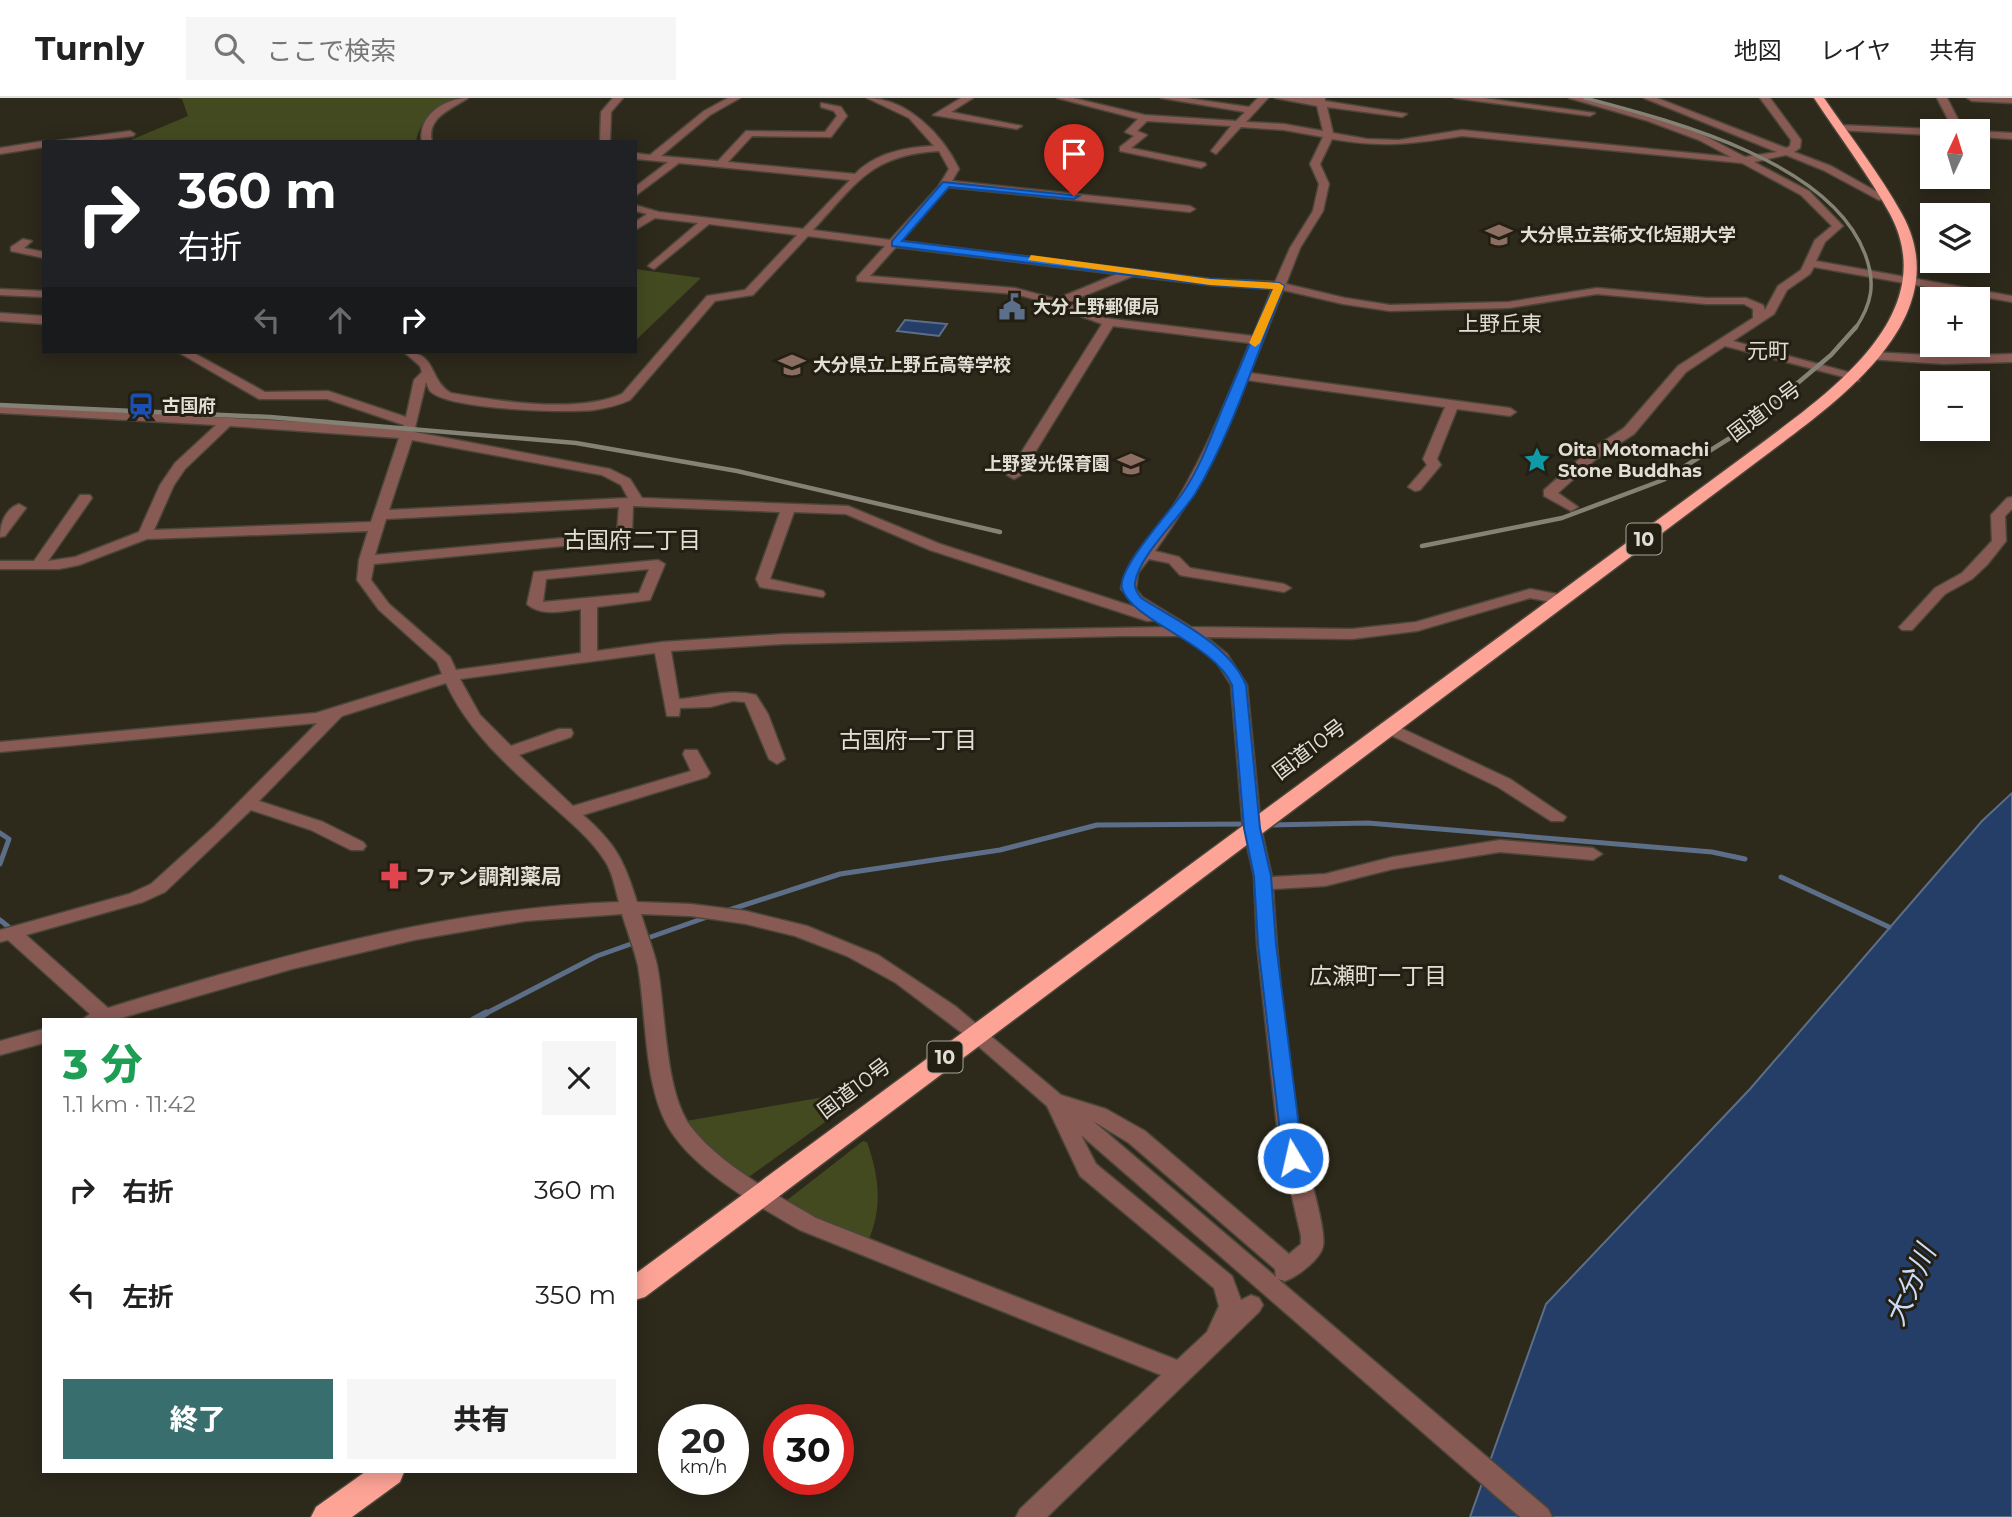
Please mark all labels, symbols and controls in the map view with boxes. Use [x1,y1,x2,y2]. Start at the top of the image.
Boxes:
search box [186,17,676,80]
text: Turnly [35,28,144,68]
icon: search [210,29,248,67]
text: ここで検索 [266,35,396,67]
text: 地図 [1734,36,1782,65]
text: レイヤ [1820,36,1891,65]
text: 共有 [1929,36,1977,65]
north arrow [1920,119,1990,189]
map controls [1920,119,1990,441]
pin [1044,124,1104,196]
icon: arrive [1055,135,1093,173]
text: 360 m [178,161,337,220]
icon: right [63,168,154,259]
button: layers [1920,203,1990,273]
school or university icon: 大分県立芸術文化短期大学 [1484,220,1514,250]
place label: 大分県立芸術文化短期大学 [1520,224,1736,246]
text: 右折 [178,227,242,266]
button: + [1920,287,1990,357]
public building icon: 大分上野郵便局 [997,292,1027,322]
place label: 大分上野郵便局 [1033,296,1159,318]
icon: left [248,301,286,339]
icon: ahead [321,301,359,339]
icon: right [394,301,432,339]
district label: 上野丘東 [1458,311,1542,336]
district label: 元町 [1747,338,1789,363]
school or university icon: 大分県立上野丘高等学校 [777,350,807,380]
place label: 大分県立上野丘高等学校 [813,354,1011,376]
button: − [1920,371,1990,441]
street label: 国道10号 [1723,376,1805,446]
station icon: 古国府 [126,391,156,421]
place label: 古国府 [162,395,216,417]
place label: Oita Motomachi Stone Buddhas [1558,439,1709,482]
place icon: Oita Motomachi Stone Buddhas [1522,445,1552,475]
school or university icon: 上野愛光保育園 [1116,449,1146,479]
place label: 上野愛光保育園 [984,453,1110,475]
road number: 10 [1626,524,1662,554]
district label: 古国府二丁目 [563,526,701,554]
street label: 国道10号 [1268,714,1350,784]
district label: 古国府一丁目 [839,726,977,754]
pharmacy icon: ファン調剤薬局 [379,861,409,891]
place label: ファン調剤薬局 [415,864,562,889]
district label: 広瀬町一丁目 [1309,962,1447,990]
text: 3 分 [63,1038,143,1090]
button: close [542,1041,616,1115]
road number: 10 [928,1042,962,1072]
street label: 国道10号 [813,1053,895,1123]
text: 1.1 km · 11:42 [63,1090,196,1118]
position arrow [1256,1121,1330,1195]
icon: right [63,1171,101,1209]
text: 360 m [534,1174,616,1206]
text: 右折 [122,1176,174,1208]
water label: 大分川 [1877,1237,1944,1330]
icon: left [63,1276,101,1314]
text: 350 m [535,1279,616,1311]
text: 左折 [122,1281,174,1313]
button: 終了 [63,1379,333,1459]
button: 共有 [347,1379,616,1459]
speed limit sign: 30 [763,1404,854,1495]
text: 20 [681,1419,726,1462]
text: km/h [679,1456,728,1478]

